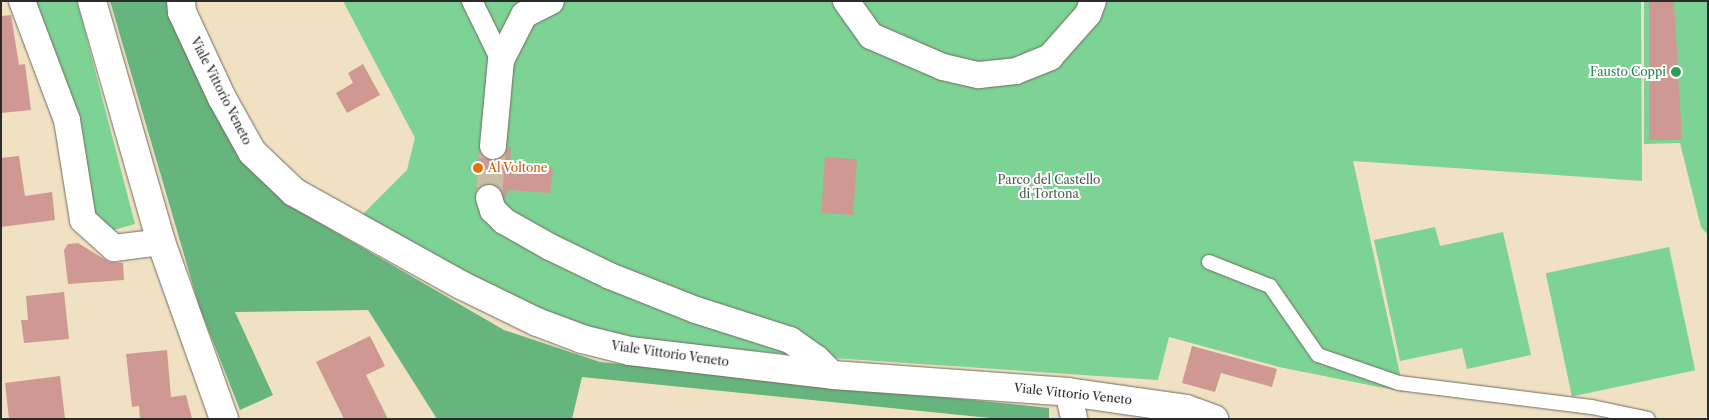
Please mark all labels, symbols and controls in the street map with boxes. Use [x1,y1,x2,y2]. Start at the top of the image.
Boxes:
street label: Viale Vittorio Veneto [187,34,255,148]
place label: Fausto Coppi [1590,65,1666,79]
marker: Fausto Coppi [1670,66,1682,78]
place label: Al Voltone [488,161,548,175]
marker: Al Voltone [472,162,484,174]
park label: Parco del Castello di Tortona [998,173,1100,201]
street label: Viale Vittorio Veneto [610,339,730,369]
street label: Viale Vittorio Veneto [1013,381,1133,407]

